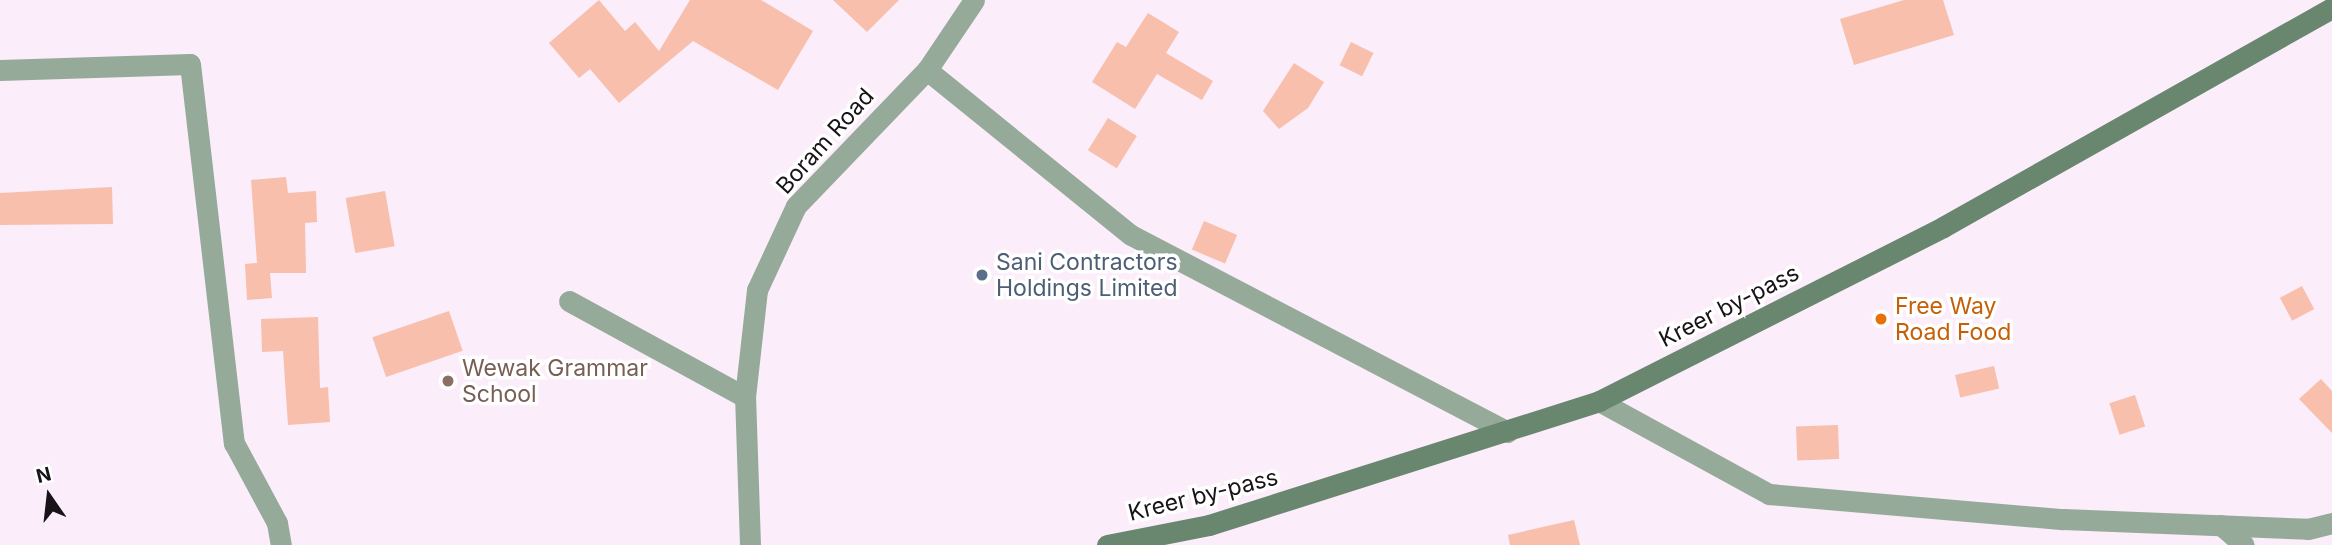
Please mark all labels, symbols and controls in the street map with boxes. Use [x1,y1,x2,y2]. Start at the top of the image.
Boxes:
street label: Boram Road [770,83,880,199]
place label: Sani Contractors Holdings Limited [996,248,1178,302]
street label: Kreer by-pass [1654,259,1804,353]
marker: Sani Contractors Holdings Limited [974,267,990,283]
place label: Free Way Road Food [1895,292,2011,346]
marker: Free Way Road Food [1873,311,1889,327]
place label: Wewak Grammar School [462,354,648,408]
marker: Wewak Grammar School [440,373,456,389]
north arrow [14,461,84,531]
text: N [34,462,54,488]
street label: Kreer by-pass [1125,463,1281,527]

